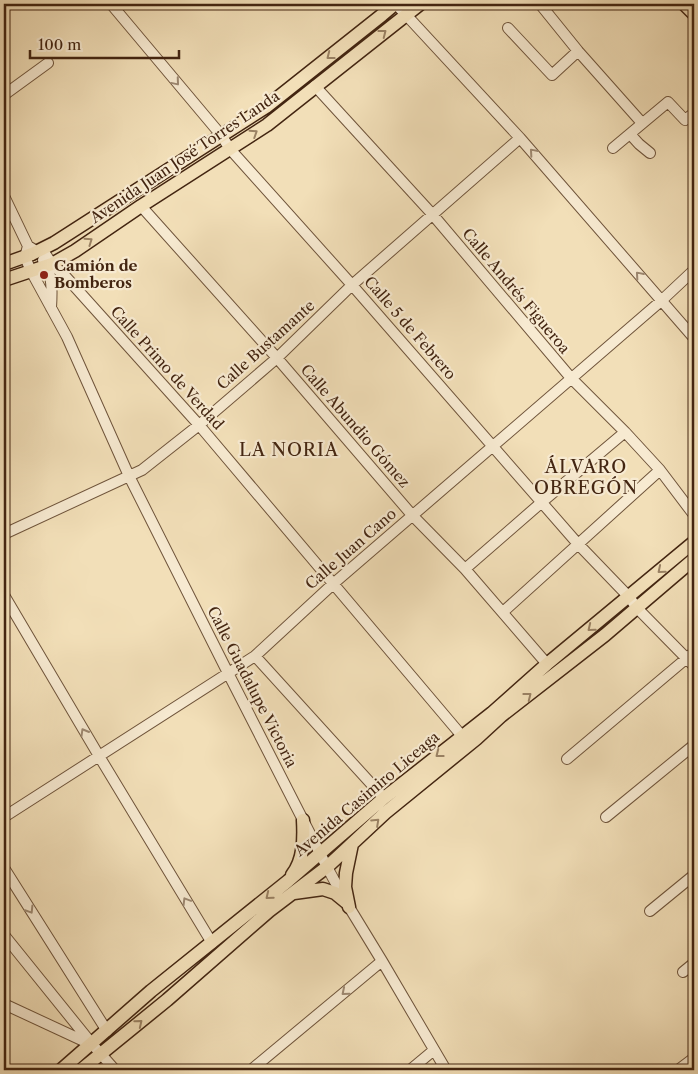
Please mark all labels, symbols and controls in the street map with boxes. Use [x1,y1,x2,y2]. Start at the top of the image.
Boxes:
scale bar [30,28,179,60]
one-way arrow [377,30,387,39]
text: 100 m [38,35,81,54]
one-way arrow [326,51,335,60]
one-way arrow [170,76,179,85]
street label: Avenida Juan José Torres Landa [86,86,283,228]
one-way arrow [249,129,258,139]
one-way arrow [530,149,539,158]
street label: Calle Andrés Figueroa [458,224,574,357]
one-way arrow [84,238,93,247]
place label: Camión de Bomberos [54,256,138,292]
marker: Camión de Bomberos [38,269,50,281]
street label: Calle 5 de Febrero [360,272,460,383]
one-way arrow [636,272,645,281]
street label: Calle Bustamante [213,296,319,394]
street label: Calle Primo de Verdad [107,302,228,433]
street label: Calle Abundio Gómez [297,360,414,491]
district label: LA NORIA [239,439,339,461]
district label: ÁLVARO OBREGÓN [534,455,638,499]
street label: Calle Juan Cano [301,504,400,593]
one-way arrow [658,564,667,573]
street label: Calle Guadalupe Victoria [203,603,301,771]
one-way arrow [588,623,597,631]
one-way arrow [522,692,531,701]
street label: Avenida Casimiro Liceaga [289,727,443,861]
one-way arrow [81,728,91,737]
one-way arrow [436,749,445,757]
one-way arrow [370,819,379,828]
one-way arrow [266,890,275,899]
one-way arrow [183,898,193,907]
one-way arrow [23,904,33,913]
one-way arrow [342,986,351,995]
one-way arrow [133,1021,142,1029]

